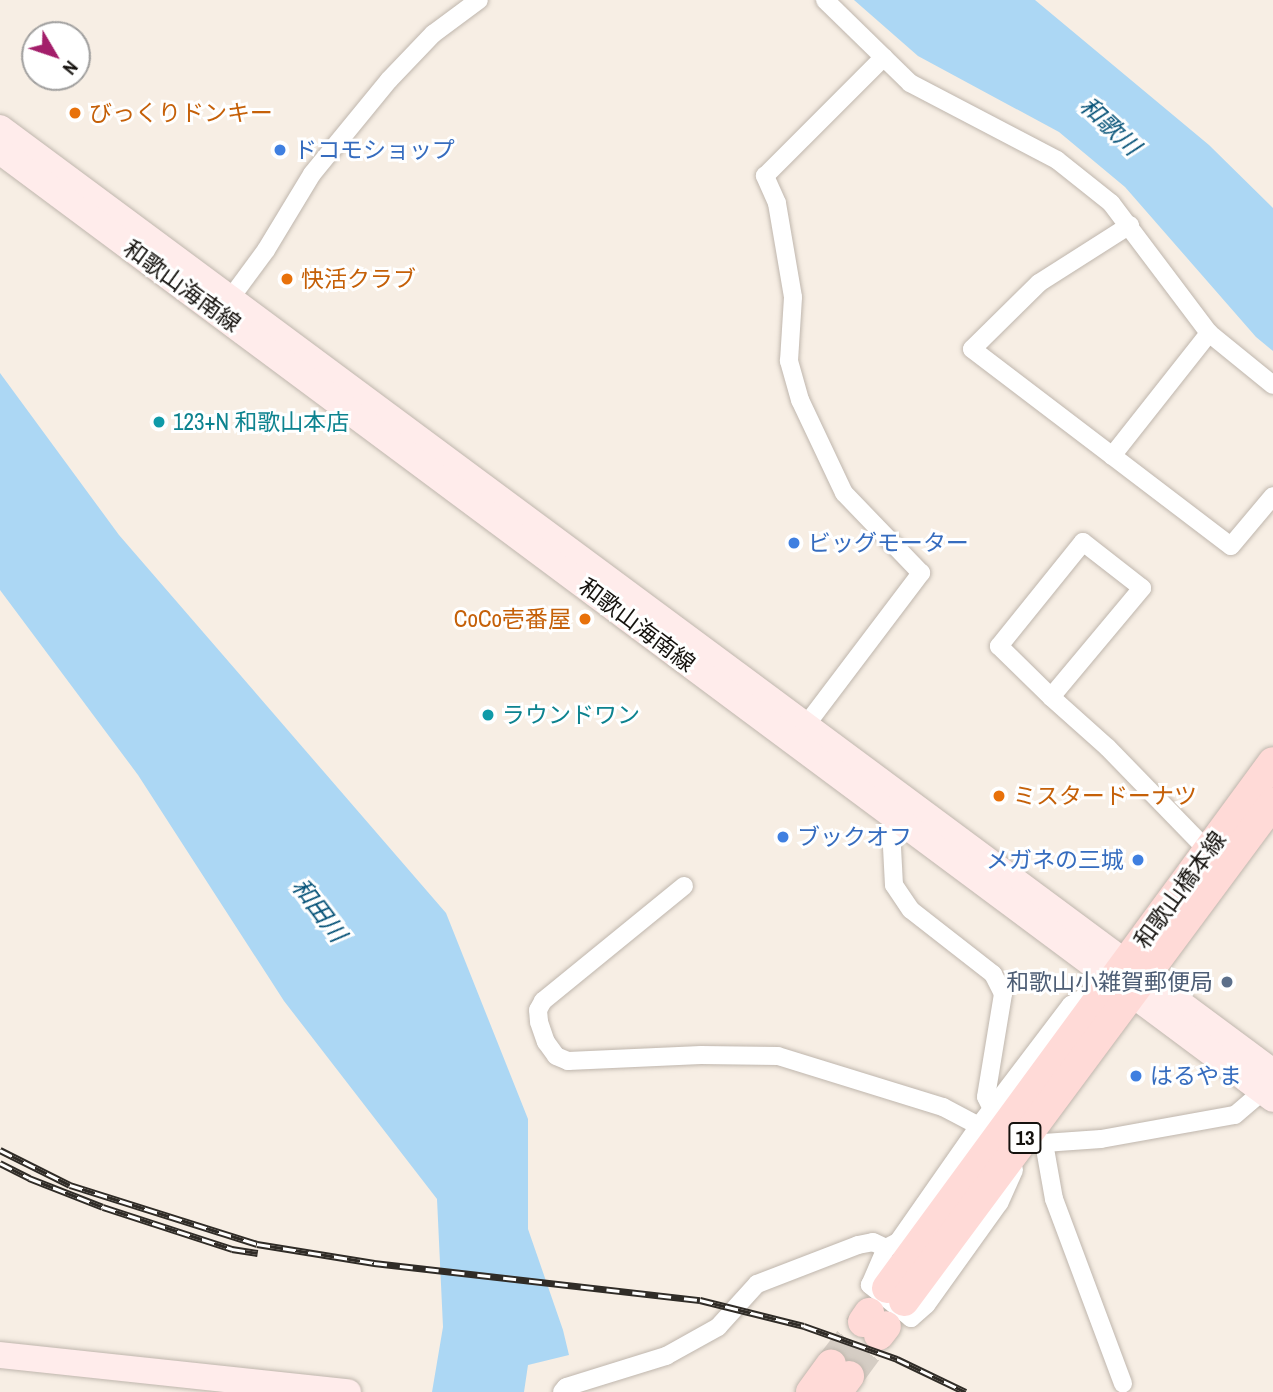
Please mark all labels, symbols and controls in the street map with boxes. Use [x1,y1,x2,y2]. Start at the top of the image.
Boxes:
north arrow [21,21,91,91]
text: N [57,55,84,81]
water label: 和歌川 [1074,91,1146,161]
place label: びっくりドンキー [89,99,273,127]
marker: びっくりドンキー [67,105,83,121]
place label: ドコモショップ [294,136,455,164]
marker: ドコモショップ [272,142,288,158]
street label: 和歌山海南線 [118,234,246,338]
place label: 快活クラブ [301,265,416,293]
marker: 快活クラブ [279,271,295,287]
place label: 123+N 和歌山本店 [173,408,349,436]
marker: 123+N 和歌山本店 [151,414,167,430]
place label: ビッグモーター [808,529,969,557]
marker: ビッグモーター [786,535,802,551]
street label: 和歌山海南線 [574,572,700,678]
place label: CoCo壱番屋 [454,605,571,633]
marker: CoCo壱番屋 [577,611,593,627]
place label: ラウンドワン [502,701,640,729]
marker: ラウンドワン [480,707,496,723]
place label: ミスタードーナツ [1013,782,1197,810]
marker: ミスタードーナツ [991,788,1007,804]
place label: ブックオフ [797,823,912,851]
street label: 和歌山橋本線 [1128,826,1232,954]
marker: ブックオフ [775,829,791,845]
place label: メガネの三城 [986,846,1124,874]
marker: メガネの三城 [1130,852,1146,868]
water label: 和田川 [286,873,352,947]
place label: 和歌山小雑賀郵便局 [1006,968,1213,996]
marker: 和歌山小雑賀郵便局 [1219,974,1235,990]
place label: はるやま [1150,1062,1242,1090]
marker: はるやま [1128,1068,1144,1084]
road number: 13 [1007,1120,1042,1156]

